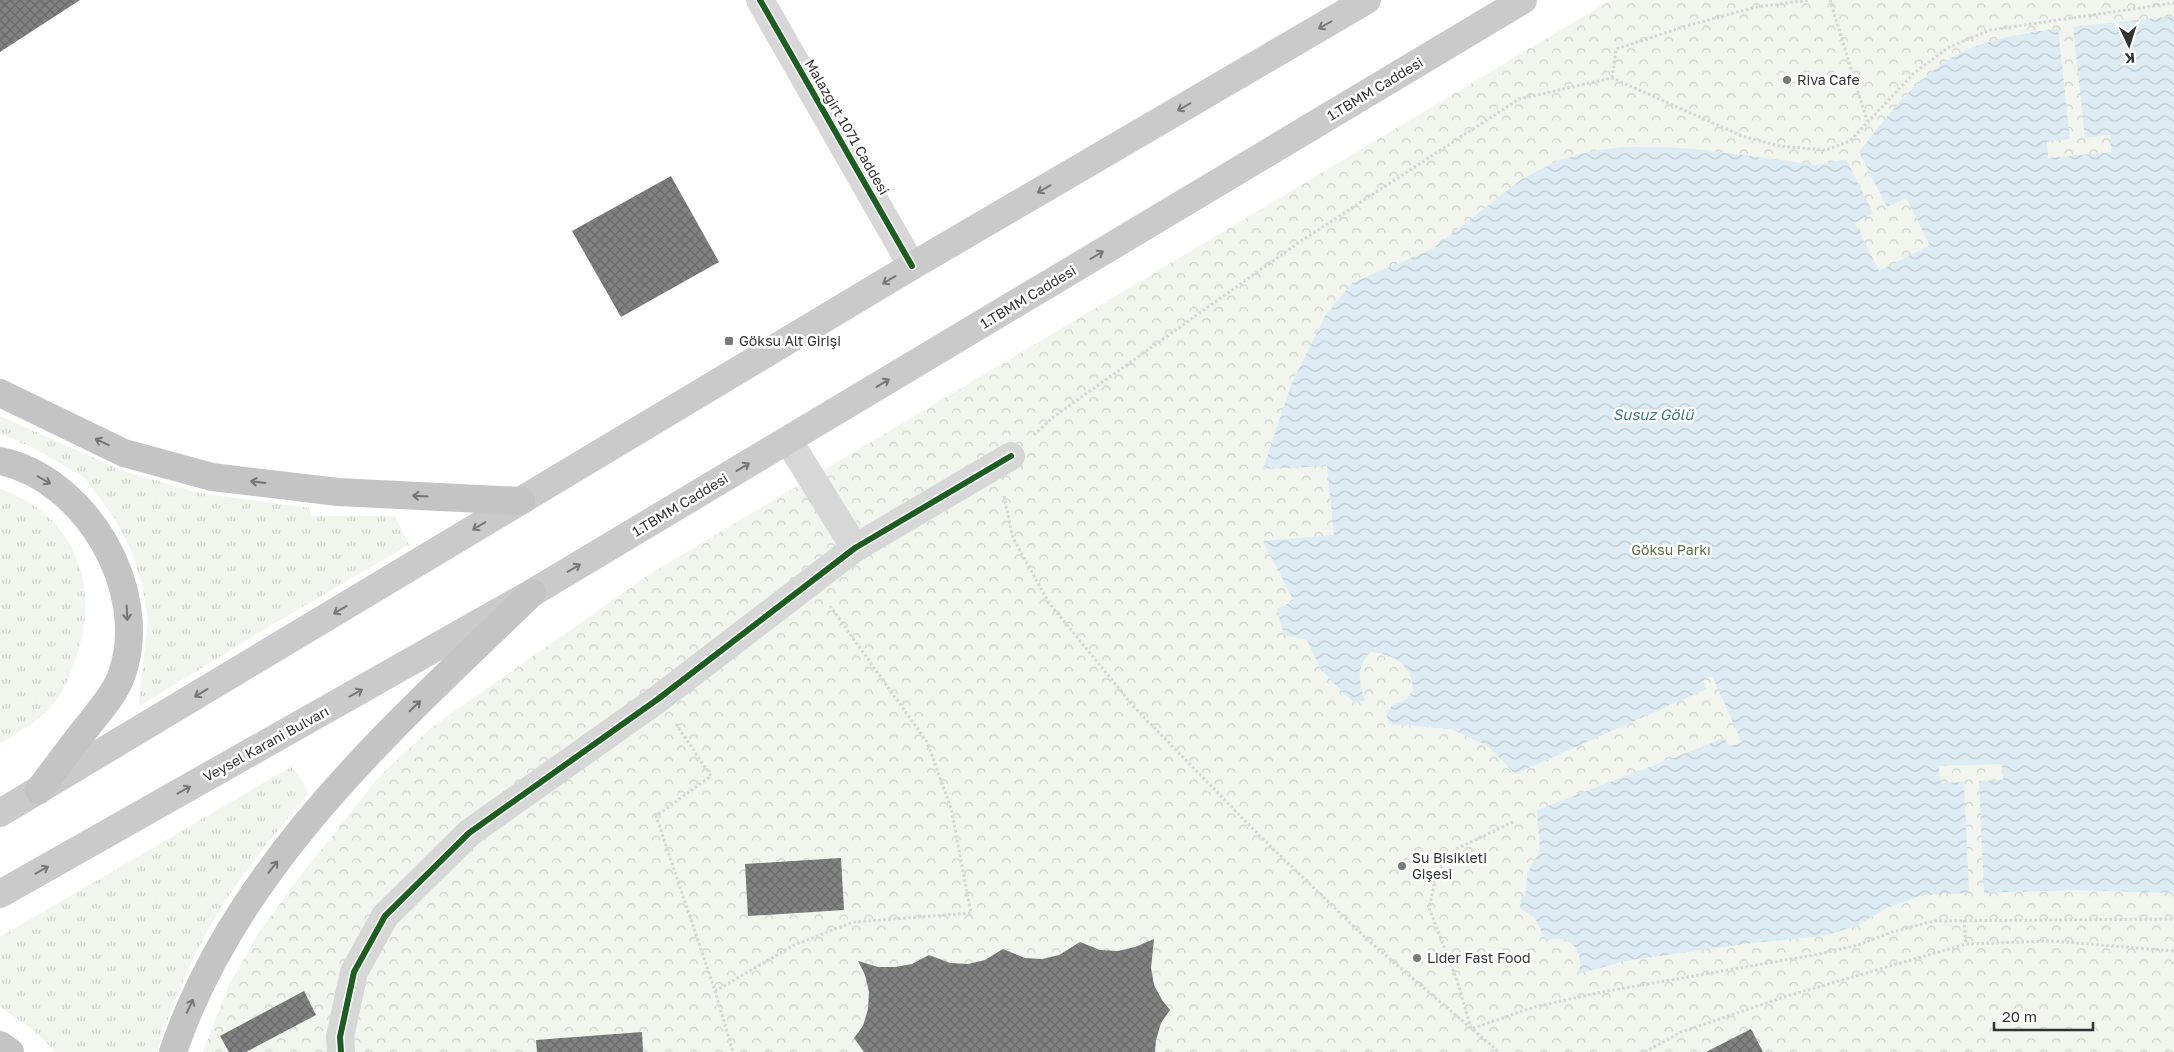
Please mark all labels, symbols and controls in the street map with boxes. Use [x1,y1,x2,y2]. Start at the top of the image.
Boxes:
one-way arrow [1318,20,1332,30]
north arrow [2104,20,2154,70]
text: K [2124,50,2136,67]
street label: 1.TBMM Caddesi [1324,53,1426,124]
street label: Malazgirt 1071 Caddesi [802,56,893,198]
place label: Riva Cafe [1797,71,1860,88]
marker: Riva Cafe [1781,74,1793,86]
one-way arrow [1178,102,1192,112]
one-way arrow [1038,184,1052,194]
one-way arrow [1090,249,1104,259]
street label: 1.TBMM Caddesi [977,261,1079,332]
one-way arrow [882,275,896,285]
place label: Göksu Alt Girişi [739,332,841,349]
marker: Göksu Alt Girişi [723,335,735,347]
one-way arrow [875,378,889,388]
water label: Susuz Gölü [1613,405,1694,423]
one-way arrow [95,437,110,446]
one-way arrow [736,461,750,471]
street label: 1.TBMM Caddesi [629,469,731,540]
one-way arrow [37,475,52,485]
one-way arrow [251,477,267,487]
one-way arrow [412,492,428,501]
one-way arrow [473,522,487,532]
park label: Göksu Parkı [1631,541,1711,558]
one-way arrow [566,563,580,573]
one-way arrow [123,605,132,621]
one-way arrow [334,605,348,615]
one-way arrow [348,688,363,698]
one-way arrow [194,689,208,699]
one-way arrow [409,700,421,712]
street label: Veysel Karani Bulvarı [200,702,331,785]
one-way arrow [176,785,191,795]
place label: Su Bisikleti Gişesi [1412,849,1487,882]
marker: Su Bisikleti Gişesi [1396,860,1408,872]
one-way arrow [268,861,279,874]
one-way arrow [35,865,49,875]
place label: Lider Fast Food [1427,949,1531,966]
marker: Lider Fast Food [1411,952,1423,964]
one-way arrow [186,999,196,1014]
scale bar [1994,1000,2093,1032]
text: 20 m [2002,1007,2037,1025]

